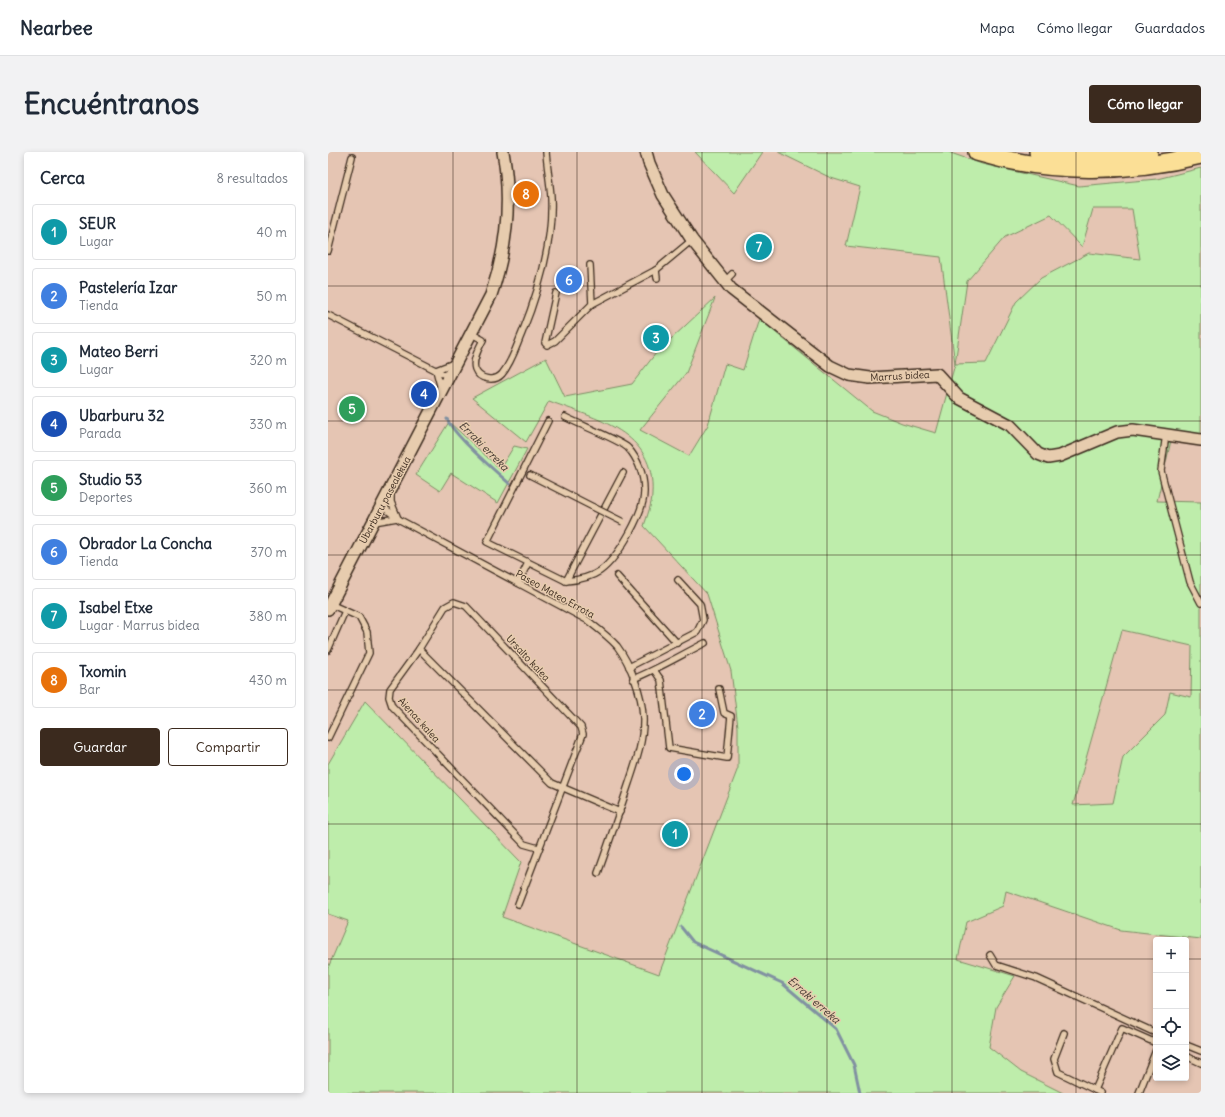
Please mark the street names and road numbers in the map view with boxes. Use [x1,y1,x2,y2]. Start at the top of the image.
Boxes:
street label: Marrus bidea [870,368,930,384]
street label: Ubarburu pasealekua [356,454,414,546]
street label: Paseo Mateo Errota [513,567,597,621]
street label: Ursalto kalea [503,632,553,684]
street label: Aienas kalea [395,695,443,746]

